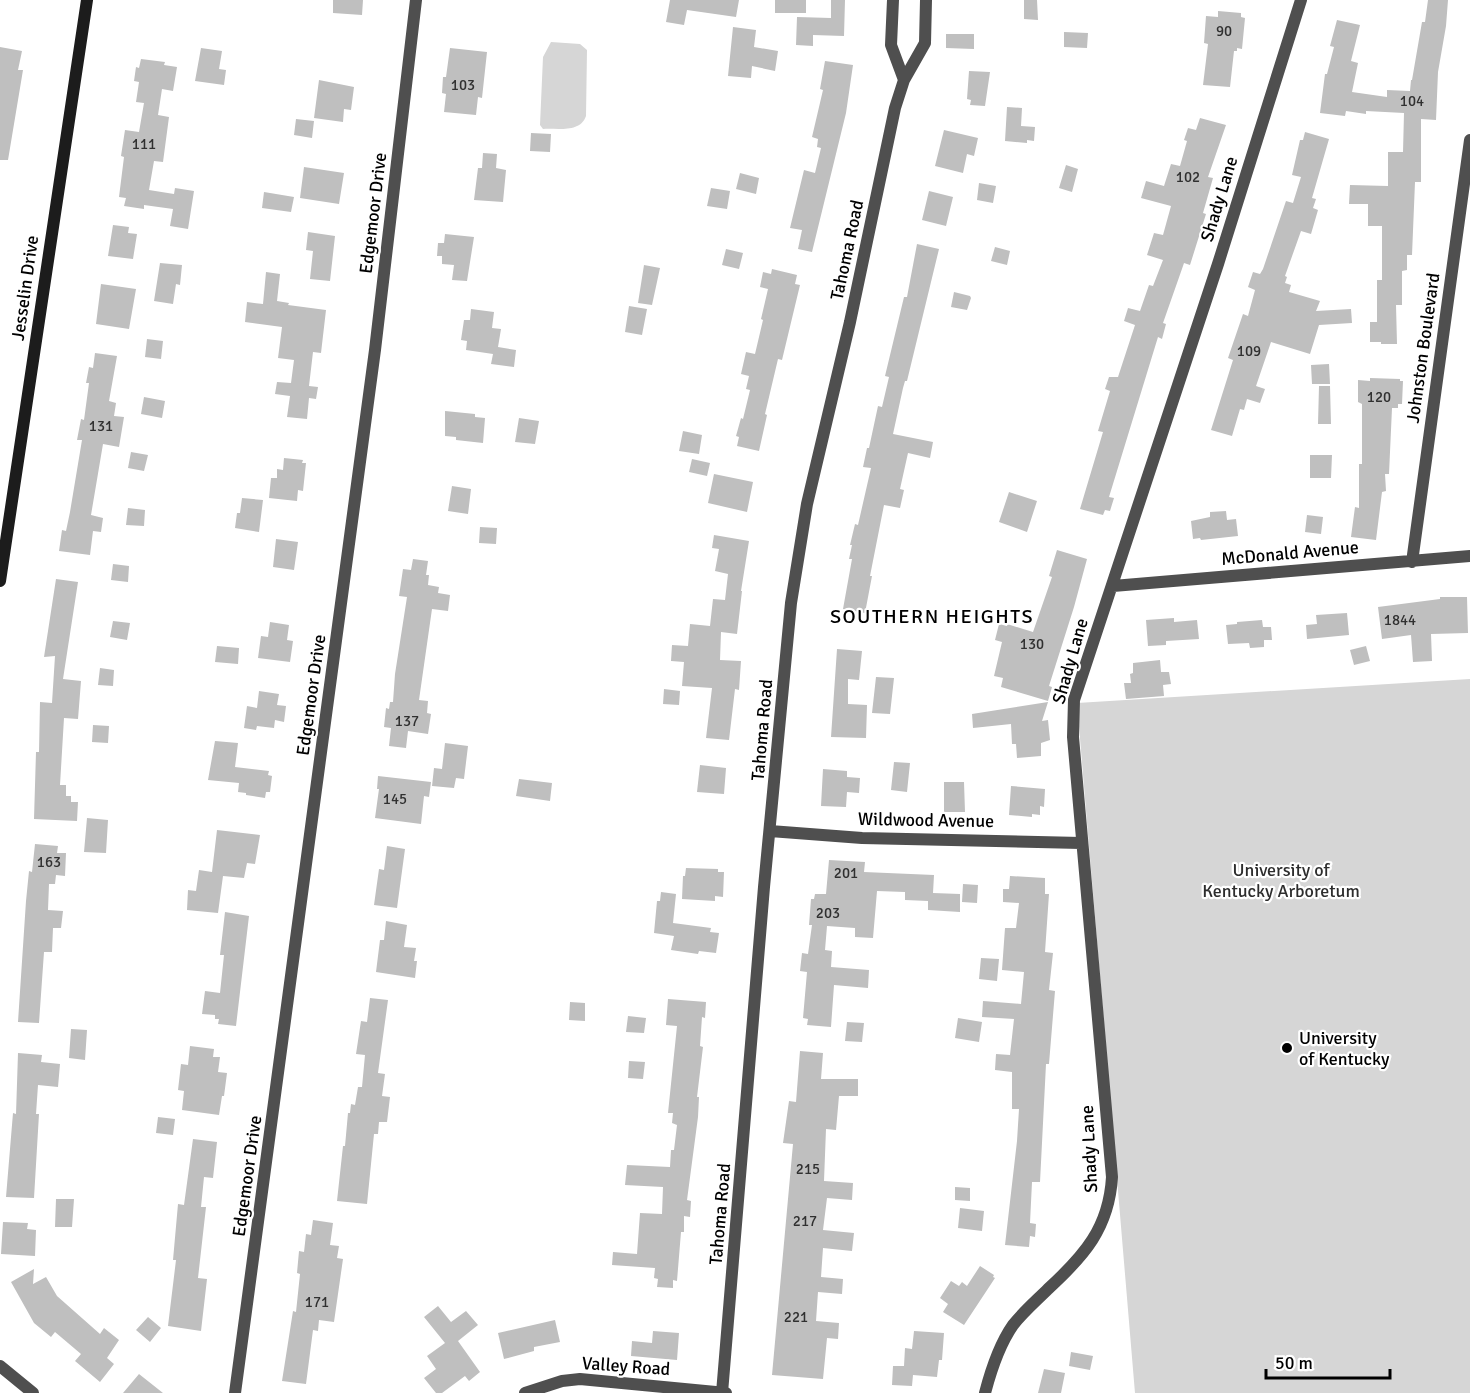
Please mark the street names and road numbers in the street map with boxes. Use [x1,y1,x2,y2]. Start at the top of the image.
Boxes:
street label: Edgemoor Drive [355,151,391,275]
street label: Shady Lane [1196,154,1242,244]
street label: Tahoma Road [826,198,868,302]
street label: Jesselin Drive [7,234,43,342]
street label: Johnston Boulevard [1402,271,1444,425]
street label: McDonald Avenue [1220,536,1360,570]
street label: Shady Lane [1047,616,1093,706]
street label: Edgemoor Drive [292,633,330,757]
street label: Tahoma Road [747,678,777,782]
street label: Wildwood Avenue [858,808,994,832]
street label: Shady Lane [1076,1105,1102,1193]
street label: Edgemoor Drive [228,1114,266,1238]
street label: Tahoma Road [705,1162,735,1266]
street label: Valley Road [581,1352,671,1380]

